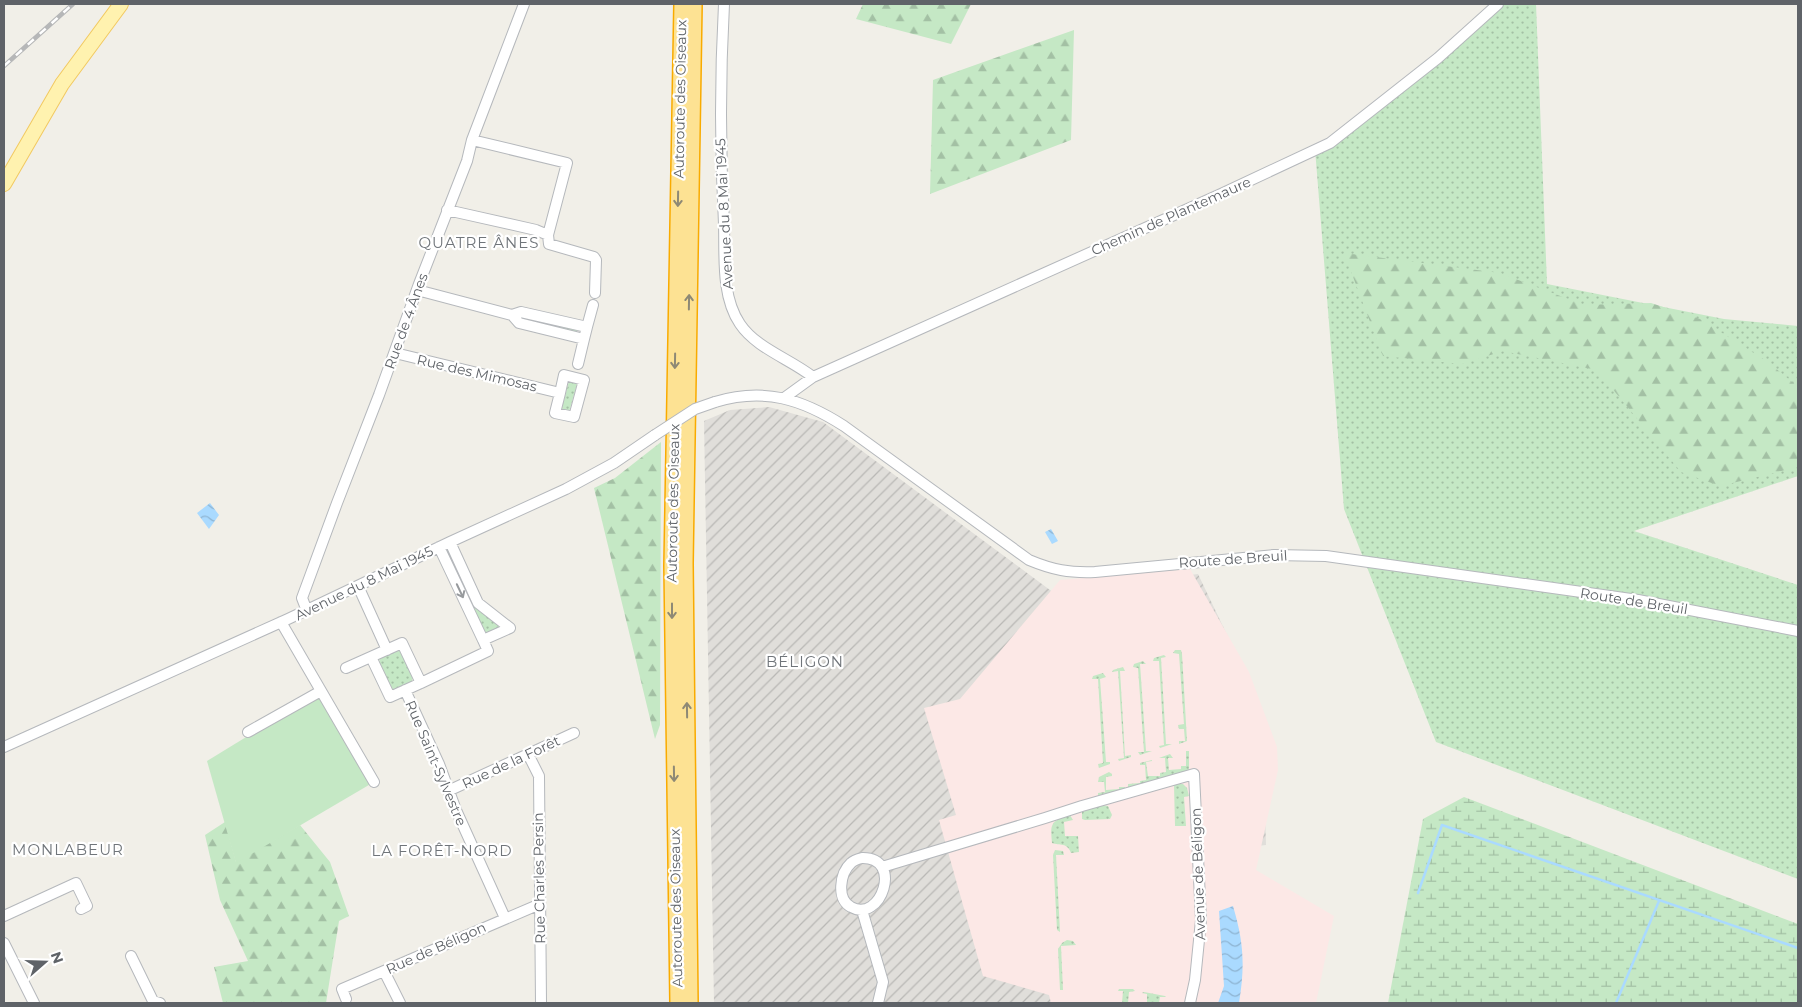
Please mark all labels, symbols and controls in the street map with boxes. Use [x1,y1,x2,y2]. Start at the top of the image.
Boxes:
street label: Autoroute des Oiseaux [670,19,690,179]
street label: Avenue du 8 Mai 1945 [711,138,737,290]
street label: Chemin de Plantemaure [1088,173,1254,259]
one-way arrow [673,190,683,207]
district label: QUATRE ÂNES [418,233,540,252]
street label: Rue de 4 Ânes [380,270,432,372]
one-way arrow [684,294,694,310]
street label: Rue des Mimosas [415,350,539,396]
one-way arrow [670,353,680,369]
street label: Autoroute des Oiseaux [663,423,683,583]
street label: Avenue du 8 Mai 1945 [292,542,436,624]
street label: Route de Breuil [1178,546,1288,572]
one-way arrow [455,583,465,598]
street label: Route de Breuil [1579,584,1689,618]
one-way arrow [667,603,677,619]
district label: BÉLIGON [766,652,844,671]
street label: Rue Saint-Sylvestre [401,698,471,828]
one-way arrow [682,702,691,718]
street label: Rue de la Forêt [459,731,563,793]
one-way arrow [669,766,679,782]
street label: Avenue de Béligon [1187,807,1209,941]
street label: Rue Charles Persin [529,812,549,944]
street label: Autoroute des Oiseaux [666,828,686,988]
district label: MONLABEUR [12,840,124,859]
district label: LA FORÊT-NORD [371,841,513,860]
street label: Rue de Béligon [383,918,489,978]
north arrow [20,937,70,987]
text: N [47,949,68,966]

